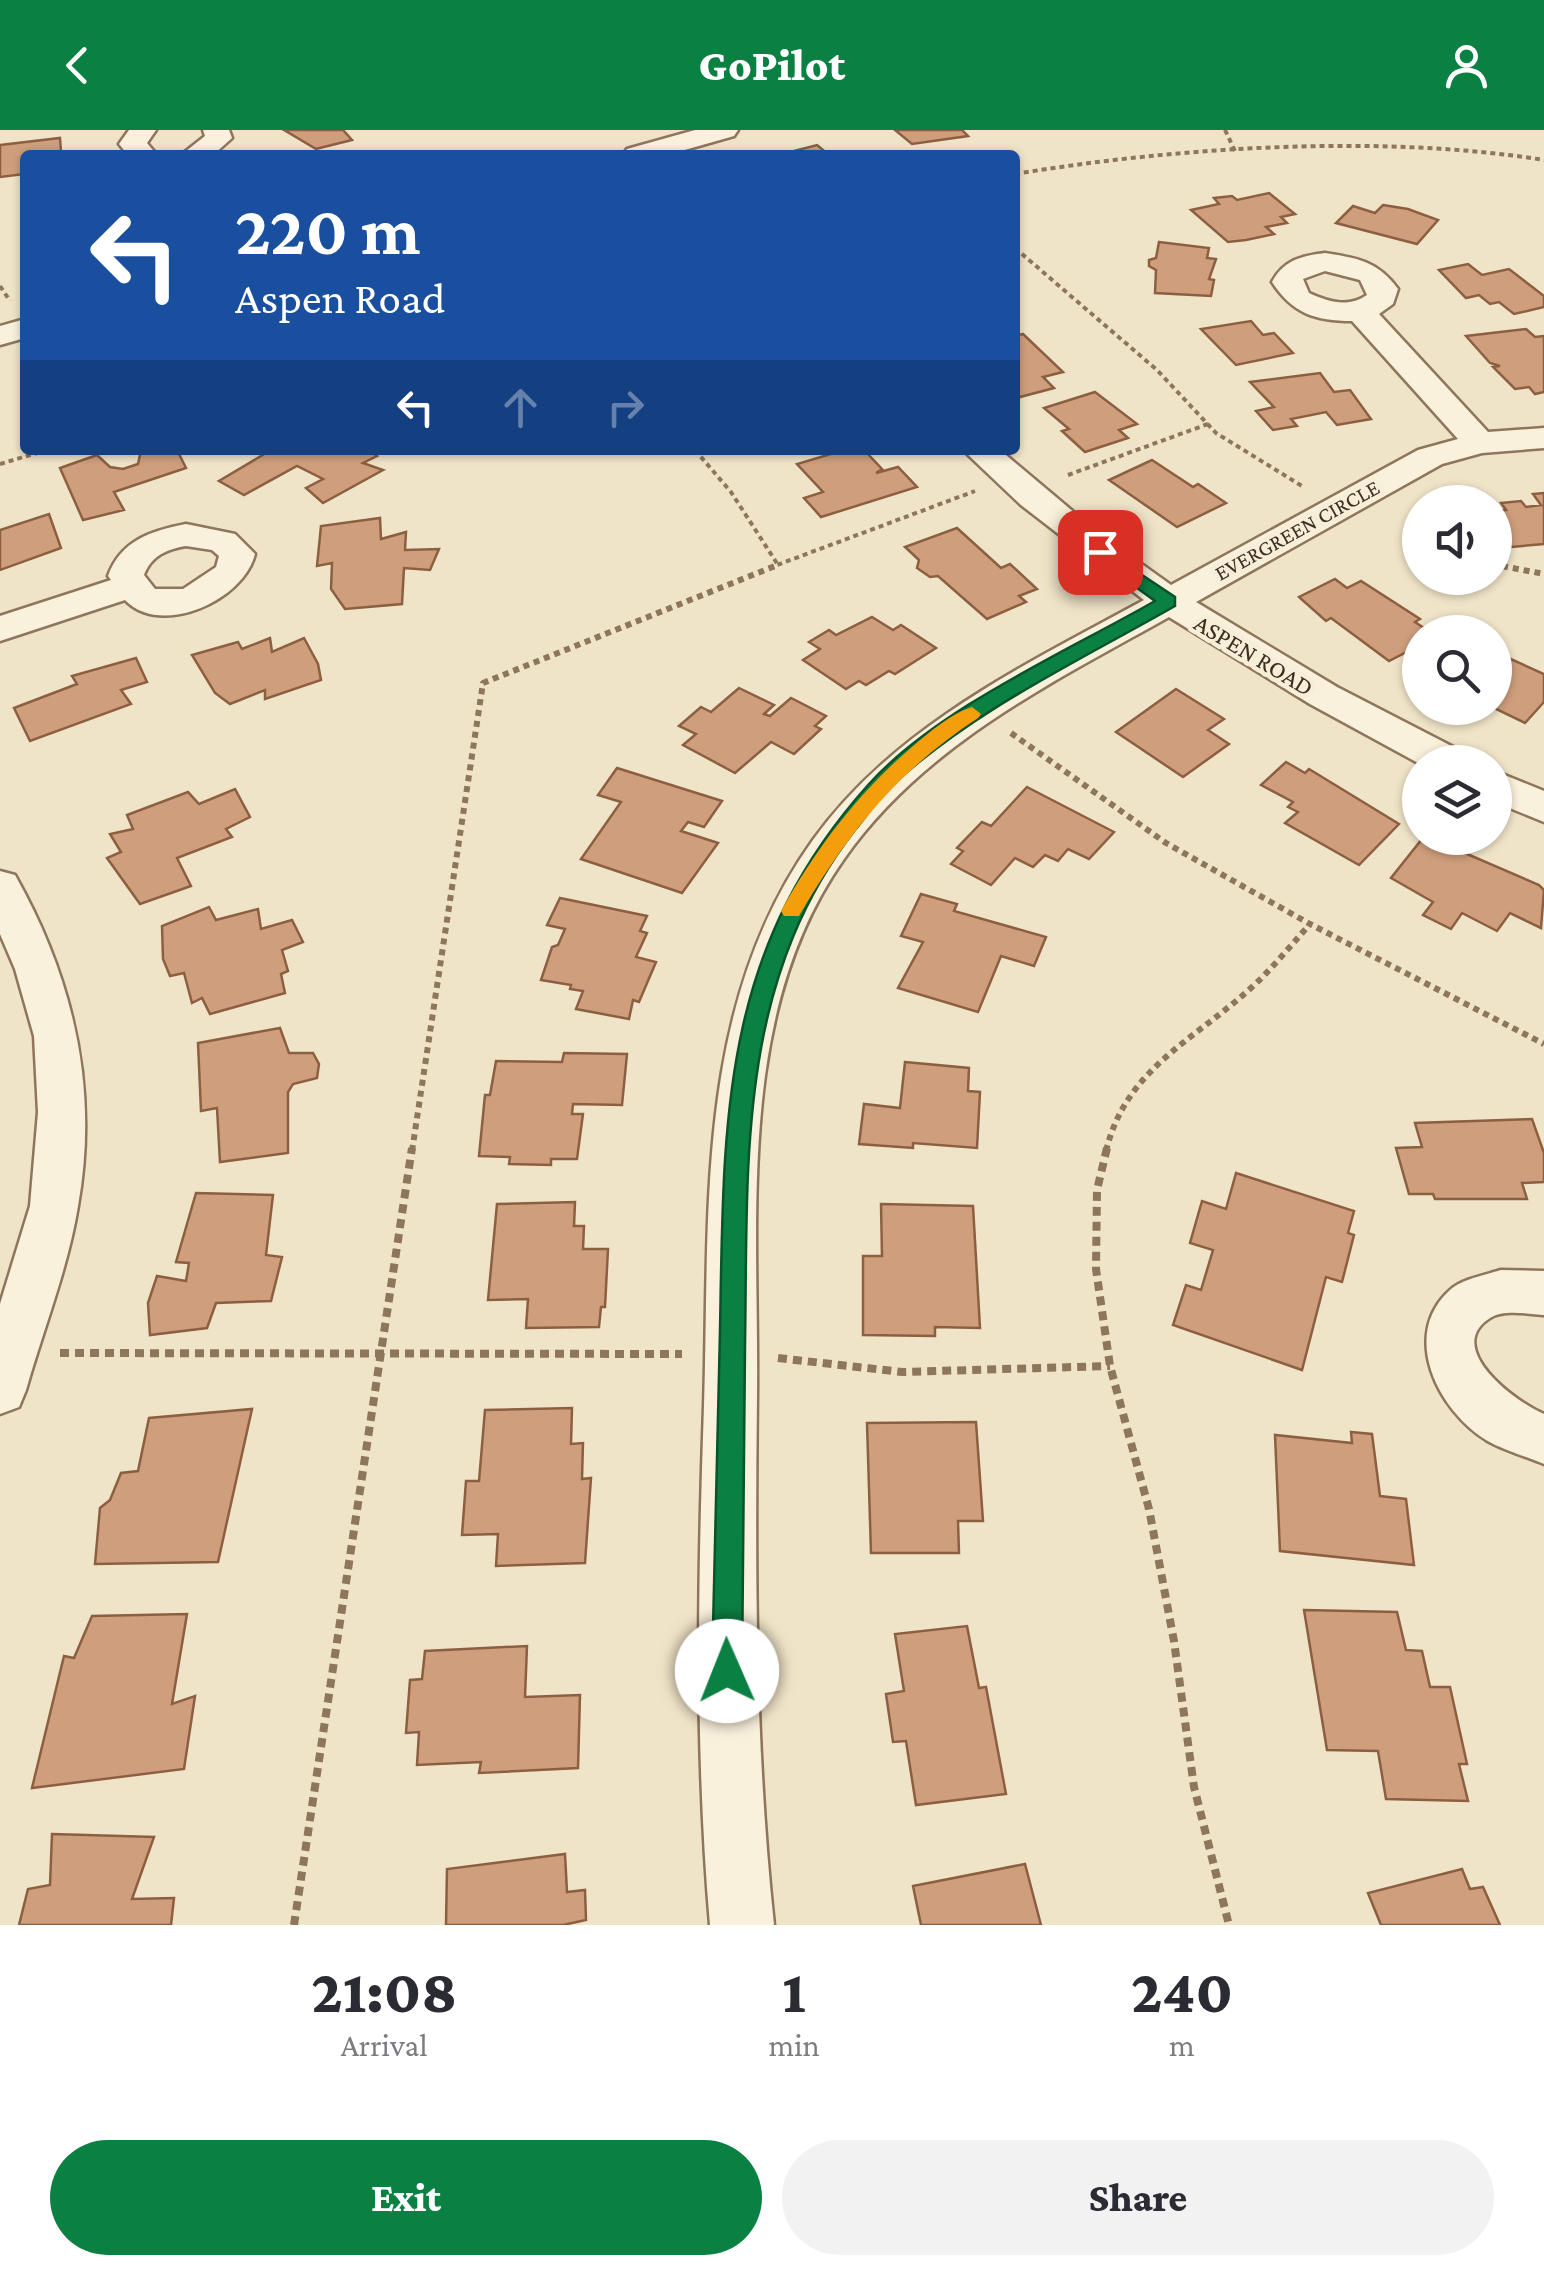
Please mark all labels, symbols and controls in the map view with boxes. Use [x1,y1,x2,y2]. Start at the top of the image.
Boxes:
icon: back [50,38,105,93]
icon: person [1439,38,1494,93]
text: GoPilot [699,40,845,90]
icon: left [70,190,200,320]
text: 220 m [235,191,421,269]
text: Aspen Road [235,273,445,323]
icon: left [388,380,443,435]
icon: ahead [493,380,548,435]
icon: right [598,380,653,435]
street label: EVERGREEN CIRCLE [1210,474,1384,586]
map controls [1402,485,1512,855]
button: sound [1402,485,1512,595]
pin [1058,510,1143,595]
icon: arrive [1073,525,1128,580]
street label: ASPEN ROAD [1190,609,1318,701]
button: search [1402,615,1512,725]
button: layers [1402,745,1512,855]
position arrow [675,1619,779,1723]
text: 21:08 [311,1958,457,2025]
text: 1 [782,1958,806,2025]
text: 240 [1131,1958,1233,2025]
text: Arrival [341,2027,428,2063]
text: min [768,2027,820,2063]
text: m [1169,2027,1195,2063]
button: Exit [50,2140,762,2255]
button: Share [782,2140,1494,2255]

